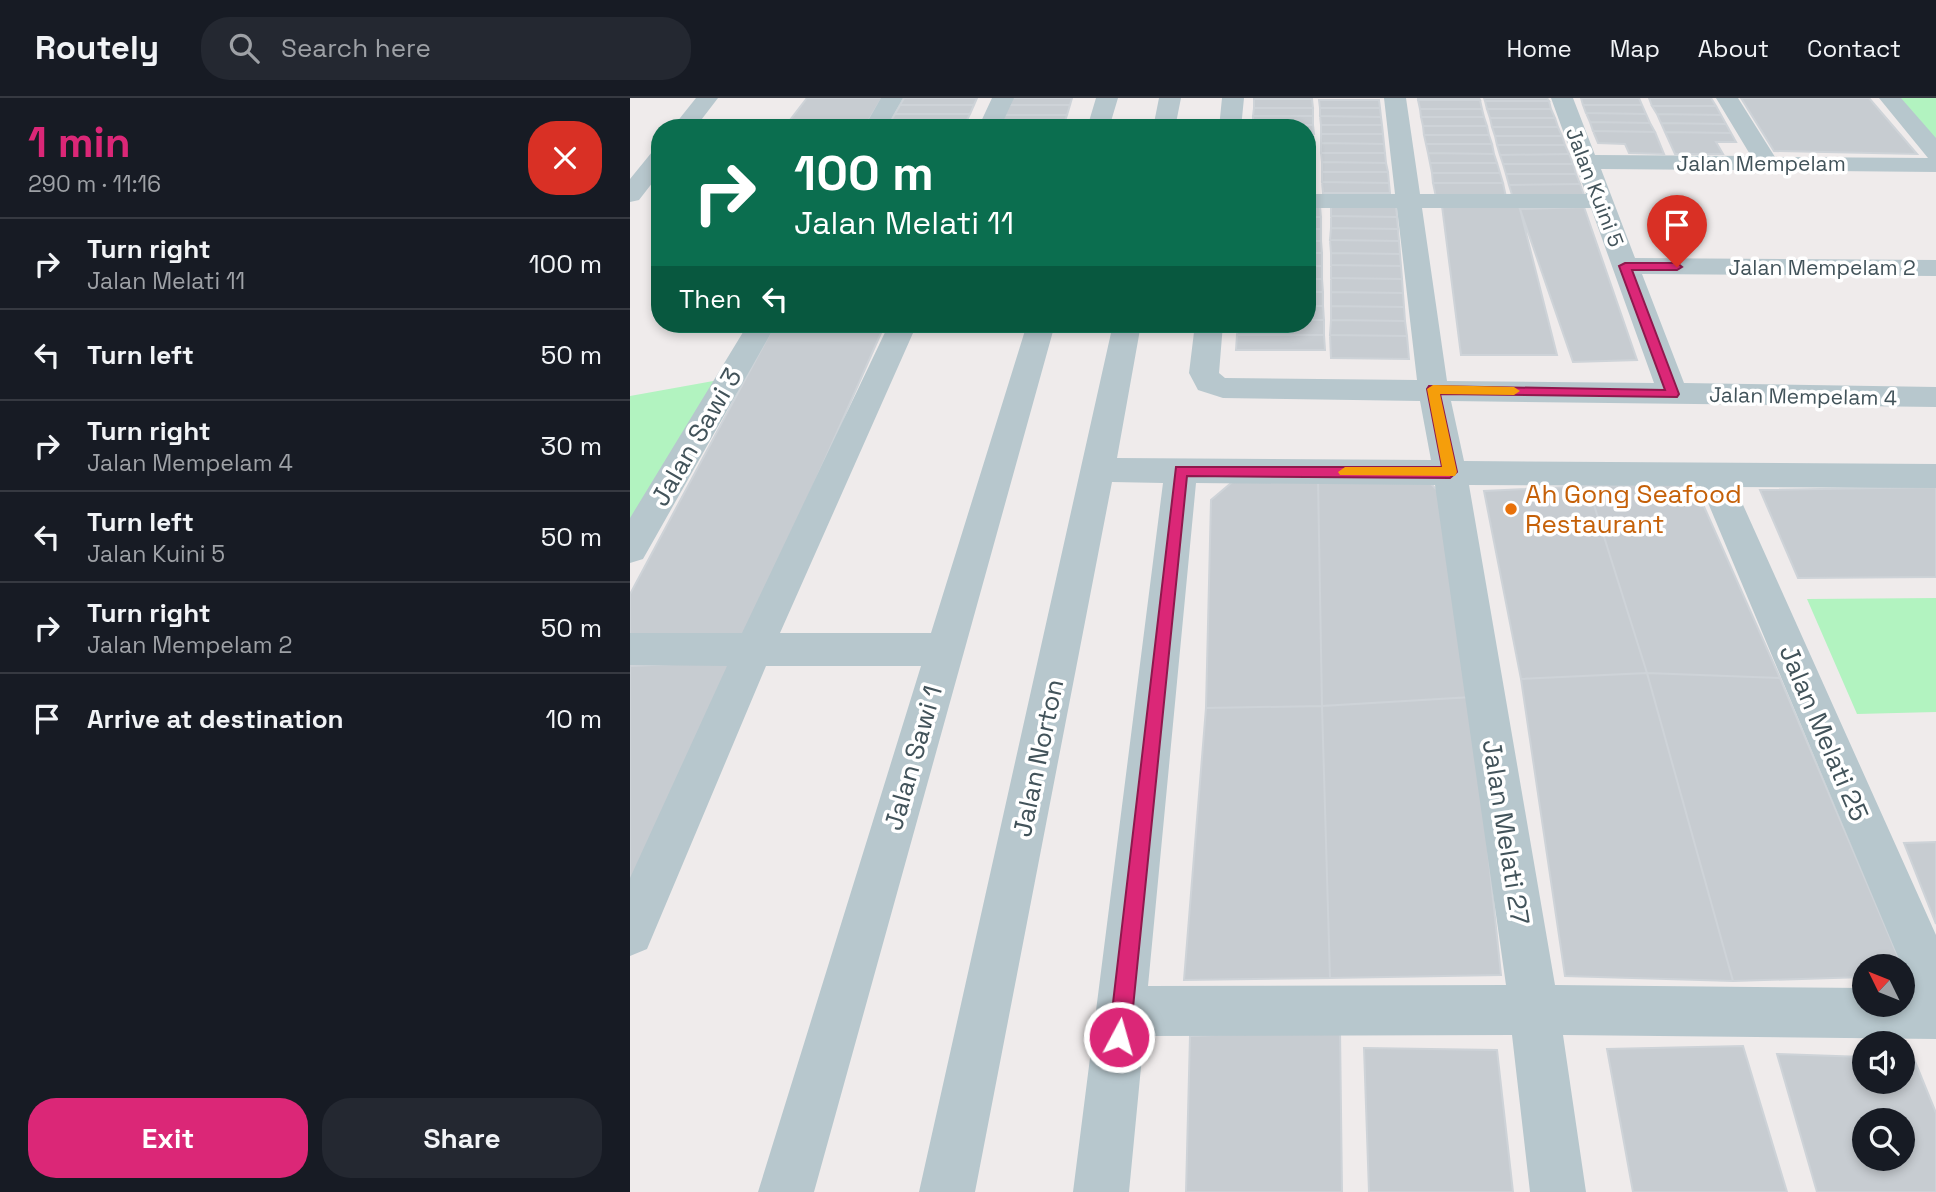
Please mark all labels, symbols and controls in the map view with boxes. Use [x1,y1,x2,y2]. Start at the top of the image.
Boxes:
search box [201,17,691,80]
text: Routely [35,27,159,69]
icon: search [225,29,263,67]
text: Search here [281,31,431,65]
text: Home [1506,33,1572,64]
text: Map [1610,33,1660,64]
text: About [1698,33,1769,64]
text: Contact [1807,33,1901,64]
text: 1 min [28,116,131,169]
button: close [528,121,602,195]
street label: Jalan Kuini 5 [1560,123,1630,251]
text: 100 m [794,142,934,204]
icon: right [679,147,770,238]
street label: Jalan Mempelam [1676,150,1846,177]
text: 290 m · 11:16 [28,169,161,199]
pin [1647,195,1707,267]
text: Jalan Melati 11 [794,203,1014,243]
icon: arrive [1658,206,1696,244]
text: Turn right [87,232,211,266]
icon: right [28,245,66,283]
text: 100 m [529,247,602,281]
street label: Jalan Mempelam 2 [1728,254,1916,281]
text: Jalan Melati 11 [87,266,245,296]
icon: left [756,280,794,318]
text: Then [679,282,742,316]
icon: left [28,336,66,374]
text: Turn left [87,338,194,372]
text: 50 m [541,338,602,372]
street label: Jalan Sawi 3 [643,362,749,512]
street label: Jalan Mempelam 4 [1709,381,1897,411]
text: Turn right [87,414,211,448]
icon: right [28,427,66,465]
text: 30 m [541,429,602,463]
text: Jalan Mempelam 4 [87,448,293,478]
place label: Ah Gong Seafood Restaurant [1525,477,1742,541]
marker: Ah Gong Seafood Restaurant [1503,501,1519,517]
text: Turn left [87,505,194,539]
icon: left [28,518,66,556]
text: 50 m [541,520,602,554]
text: Jalan Kuini 5 [87,539,225,569]
text: Turn right [87,596,211,630]
icon: right [28,609,66,647]
text: 50 m [541,611,602,645]
text: Jalan Mempelam 2 [87,630,292,660]
street label: Jalan Melati 25 [1772,640,1876,826]
street label: Jalan Norton [1005,676,1071,840]
street label: Jalan Sawi 1 [876,682,950,834]
icon: arrive [28,700,66,738]
text: Arrive at destination [87,702,344,736]
text: 10 m [545,702,602,736]
street label: Jalan Melati 27 [1475,737,1537,927]
north arrow [1852,954,1914,1017]
map controls [1852,954,1915,1171]
position arrow [1082,1000,1156,1074]
button: sound [1852,1031,1915,1094]
button: Exit [28,1098,308,1178]
button: Share [322,1098,602,1178]
button: search [1852,1108,1915,1171]

